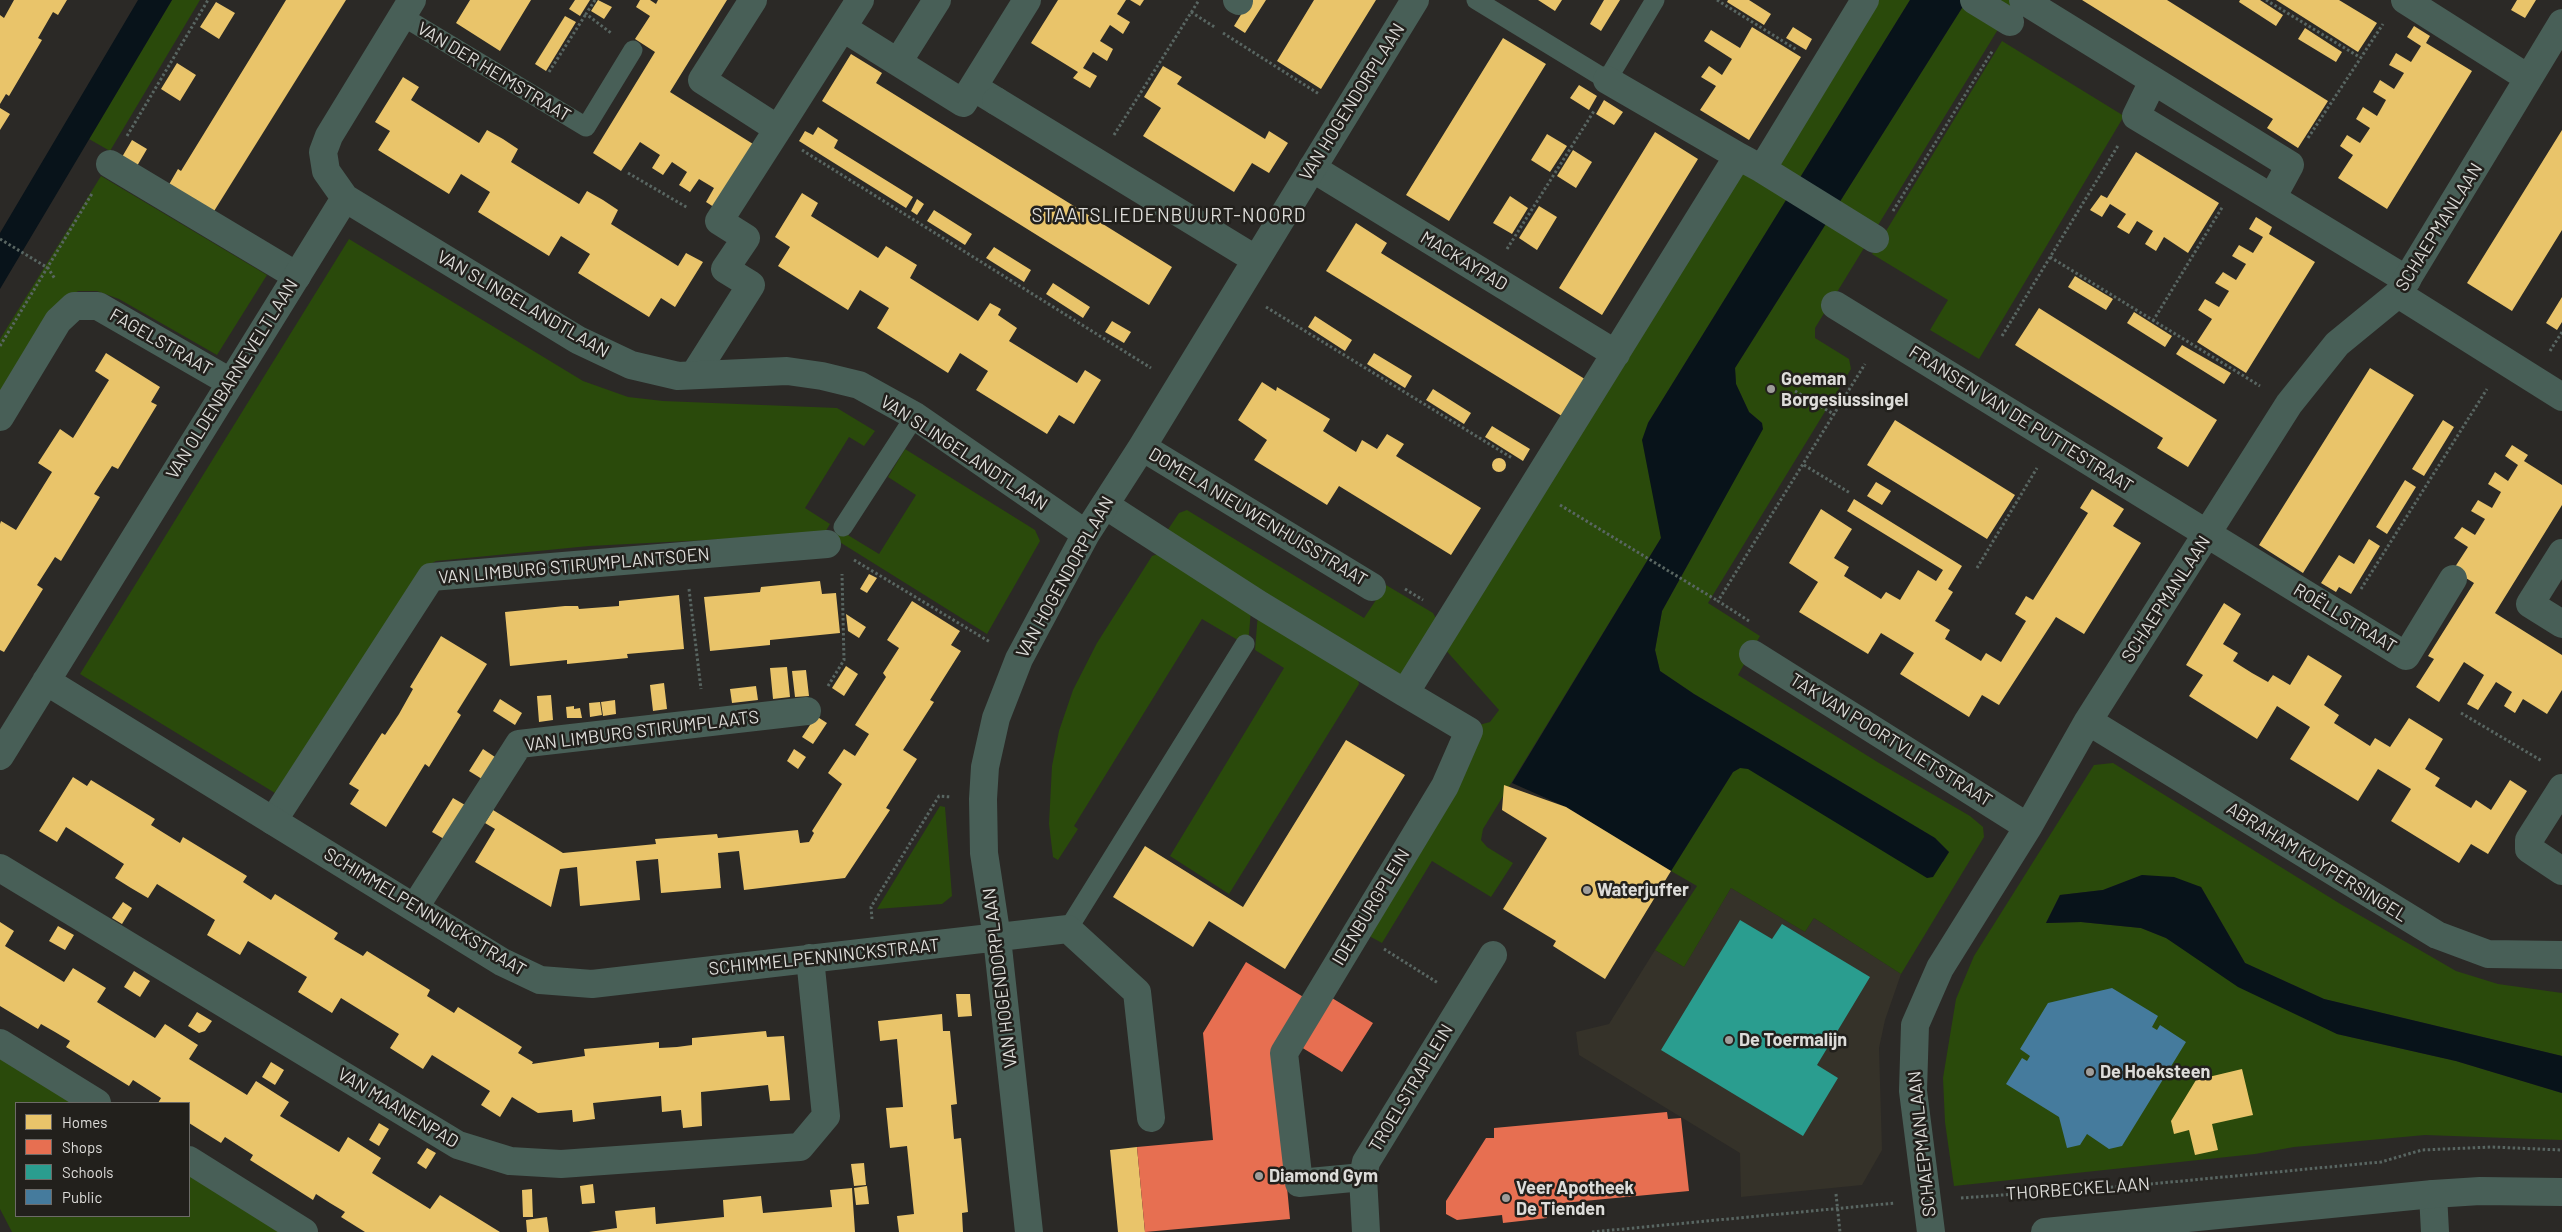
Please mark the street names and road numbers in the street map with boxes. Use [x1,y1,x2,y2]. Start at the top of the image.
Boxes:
street label: VAN DER HEIMSTRAAT [413,18,575,126]
street label: VAN HOGENDORPLAAN [1295,19,1409,185]
street label: SCHAEPMANLAAN [2391,159,2487,295]
street label: MACKAYPAD [1416,227,1512,295]
street label: VAN SLINGELANDTLAAN [433,246,613,362]
street label: VAN OLDENBARNEVELTLAAN [161,275,303,483]
street label: FAGELSTRAAT [106,304,216,380]
street label: FRANSEN VAN DE PUTTESTRAAT [1905,341,2137,497]
street label: VAN SLINGELANDTLAAN [876,391,1052,515]
street label: DOMELA NIEUWENHUISSTRAAT [1145,443,1371,591]
street label: VAN HOGENDORPLAAN [1012,492,1118,662]
street label: SCHAEPMANLAAN [2117,532,2215,666]
street label: VAN LIMBURG STIRUMPLANTSOEN [437,543,711,589]
street label: ROËLLSTRAAT [2289,579,2401,657]
street label: TAK VAN POORTVLIETSTRAAT [1786,669,1996,811]
street label: VAN LIMBURG STIRUMPLAATS [524,706,760,756]
street label: ABRAHAM KUYPERSINGEL [2223,798,2411,926]
street label: SCHIMMELPENNINCKSTRAAT [320,843,530,981]
street label: IDENBURGPLEIN [1328,845,1414,969]
street label: VAN HOGENDORPLAAN [978,887,1022,1069]
street label: SCHIMMELPENNINCKSTRAAT [708,934,940,980]
street label: TROELSTRAPLEIN [1364,1020,1458,1156]
street label: VAN MAANENPAD [334,1063,462,1153]
street label: SCHAEPMANLAAN [1904,1070,1940,1218]
street label: THORBECKELAAN [2005,1173,2151,1205]

